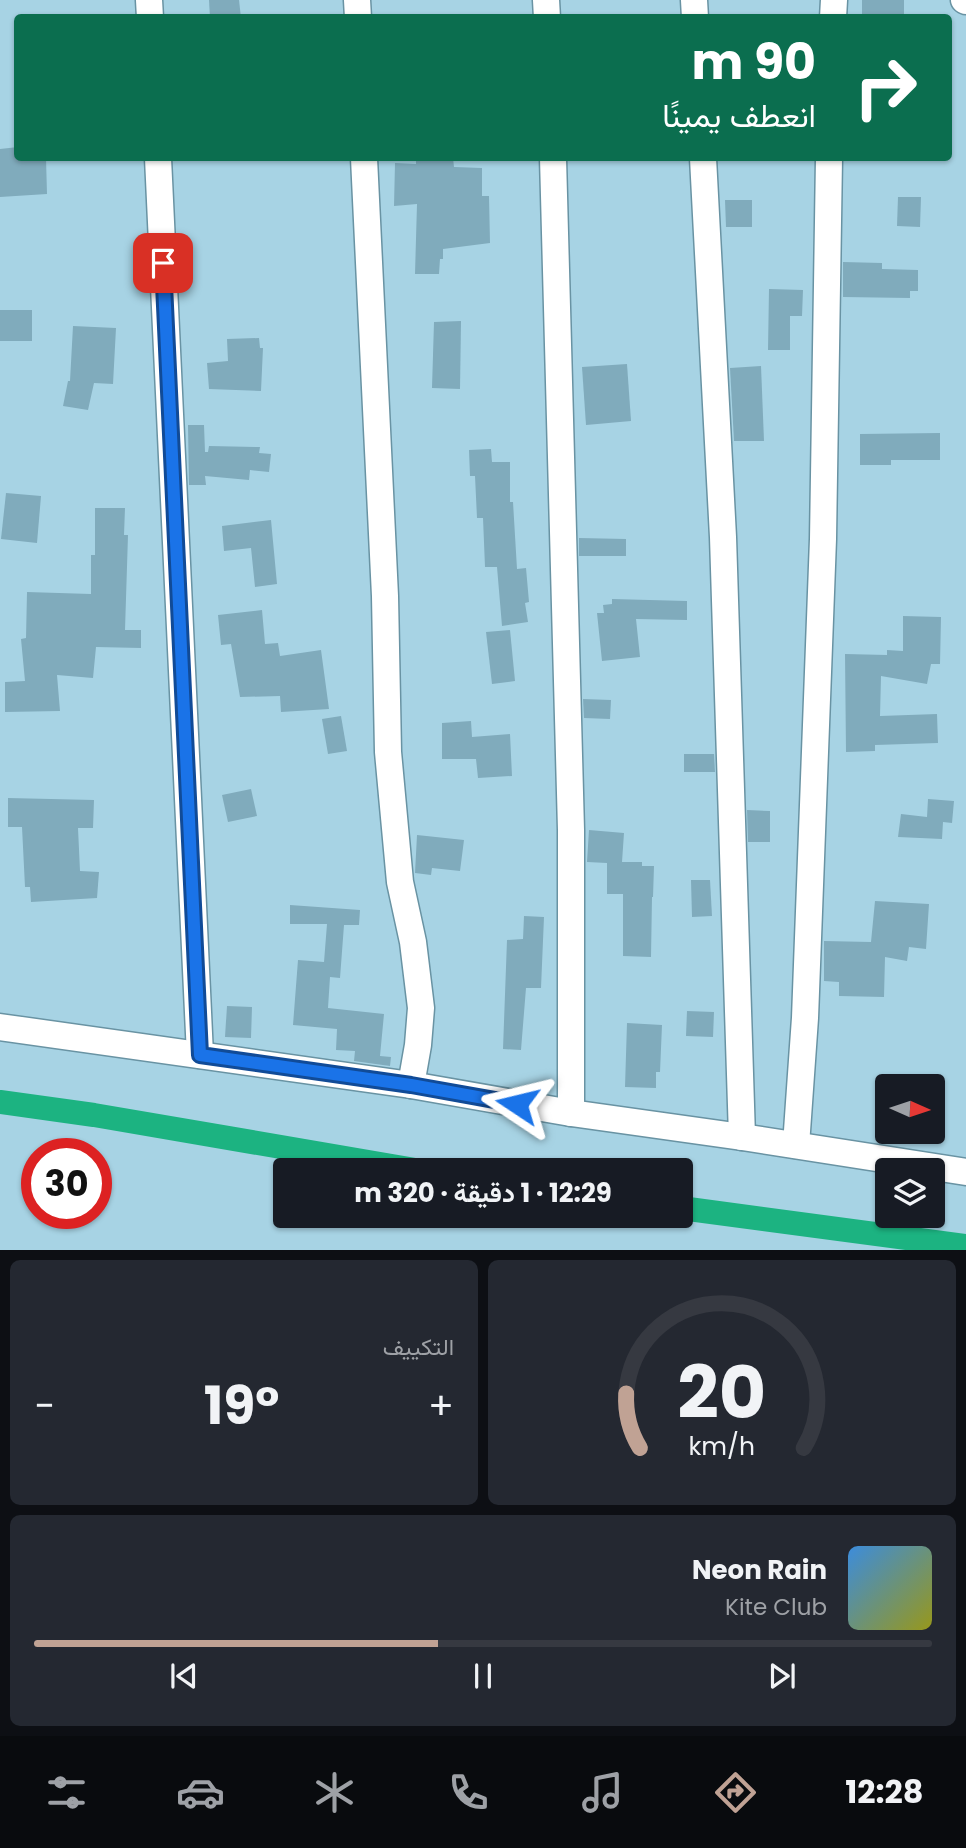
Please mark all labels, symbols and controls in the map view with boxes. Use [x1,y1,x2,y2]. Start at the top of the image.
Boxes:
text: 90 m [692,28,816,96]
icon: right [840,42,931,133]
text: انعطف يمينًا [662,93,816,138]
pin [133,233,193,293]
icon: arrive [144,244,182,282]
position arrow [480,1067,554,1141]
north arrow [875,1074,945,1144]
map controls [875,1074,945,1228]
speed limit sign: 30 [21,1138,112,1229]
button: layers [875,1158,945,1228]
text: 12:29 · 1 دقيقة · 320 m [354,1175,612,1211]
text: التكييف [383,1331,454,1363]
text: 20 [677,1343,767,1444]
text: 19° [204,1369,279,1442]
text: − [34,1379,55,1432]
text: + [428,1379,454,1432]
text: km/h [689,1429,755,1464]
text: Neon Rain [692,1552,827,1588]
text: Kite Club [725,1591,827,1623]
icon: previous [165,1657,203,1695]
icon: pause [464,1657,502,1695]
icon: next [763,1657,801,1695]
icon: filters [42,1768,91,1817]
icon: car [176,1768,225,1817]
icon: climate [310,1768,359,1817]
icon: phone [444,1768,493,1817]
icon: music [578,1768,627,1817]
icon: directions [711,1768,760,1817]
text: 12:28 [845,1769,924,1814]

